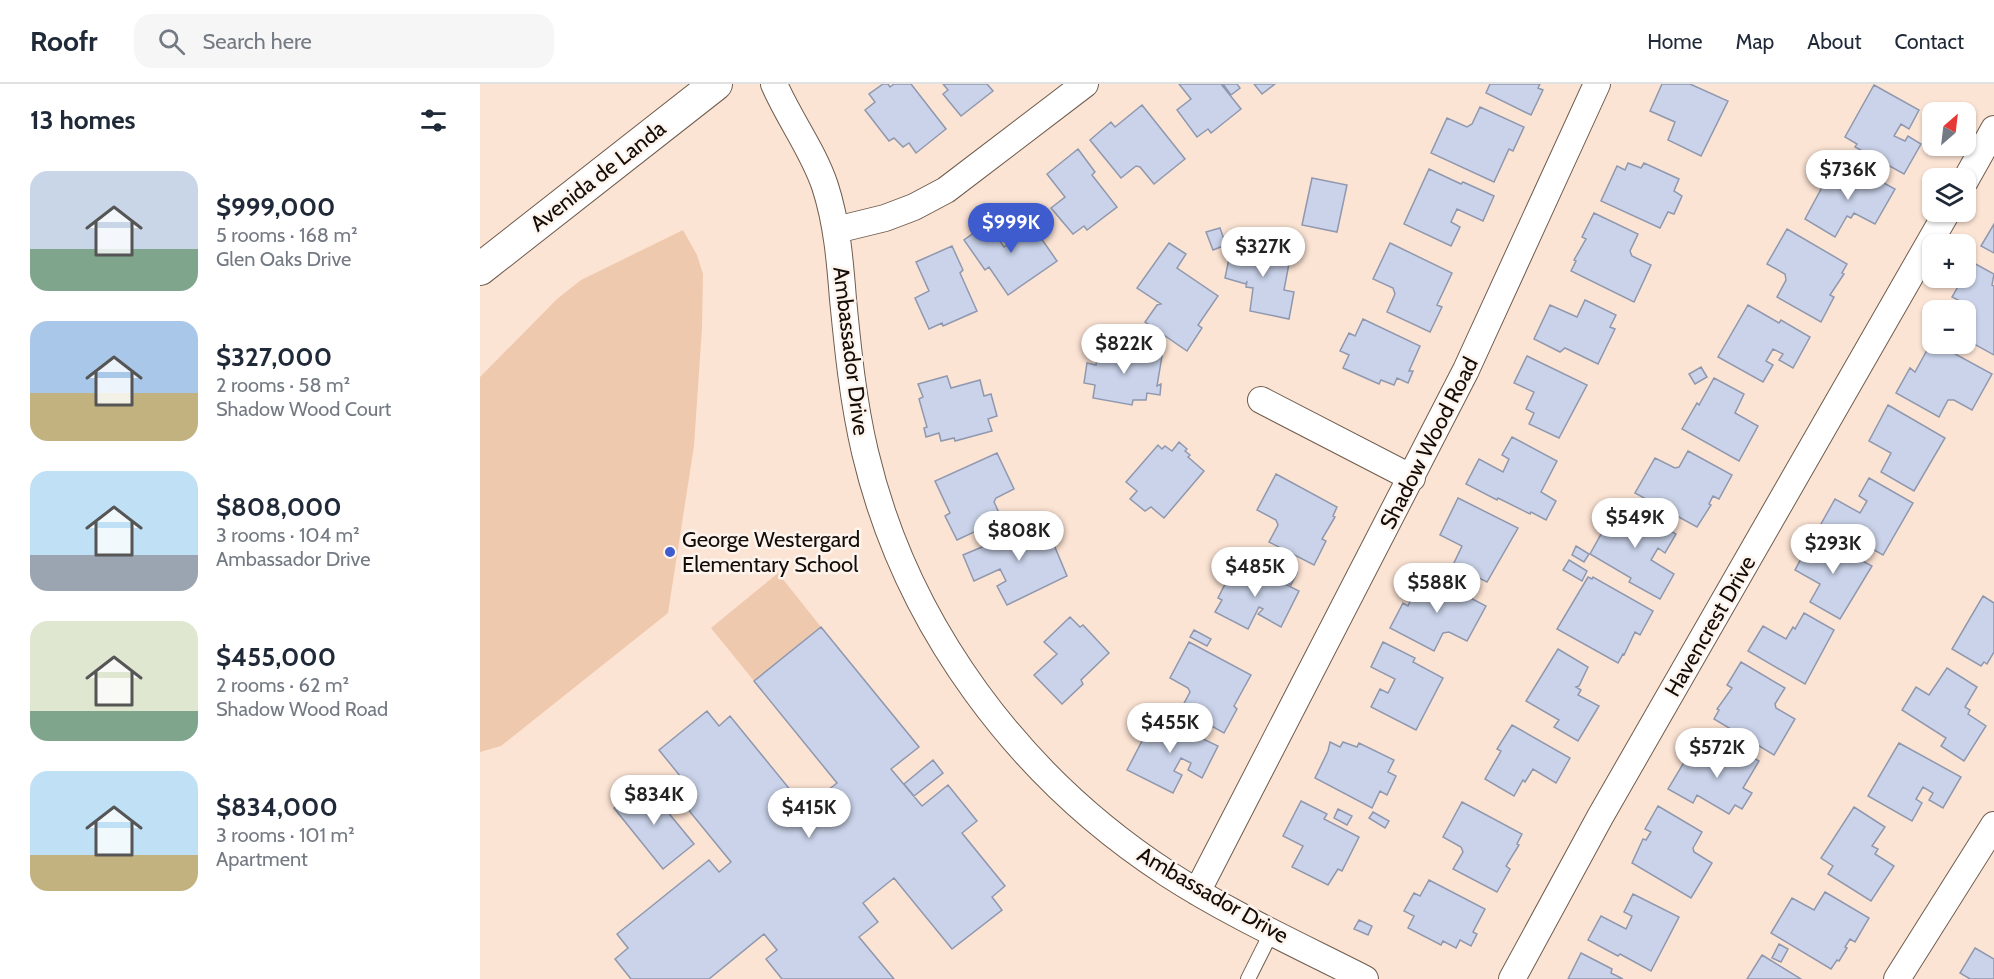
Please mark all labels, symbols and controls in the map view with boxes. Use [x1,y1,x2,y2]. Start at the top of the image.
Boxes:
search box [134,14,554,68]
text: Roofr [30,24,98,58]
icon: search [155,25,188,58]
text: Search here [203,28,312,55]
text: Home [1647,29,1703,54]
text: Map [1736,29,1774,54]
text: About [1807,29,1861,54]
text: Contact [1894,29,1964,54]
north arrow [1922,102,1976,156]
map controls [1922,102,1976,354]
text: 13 homes [30,104,136,136]
icon: filters [417,104,450,137]
street label: Avenida de Landa [525,114,671,237]
pin: $736K [1806,150,1890,201]
text: $736K [1820,157,1876,181]
button: layers [1922,168,1976,222]
text: $999,000 [216,191,335,223]
icon: home [78,195,150,267]
pin: $999K [969,203,1053,254]
text: $999K [982,210,1040,234]
text: 5 rooms · 168 m² [216,223,358,247]
pin: $327K [1221,227,1305,278]
text: $327K [1235,234,1291,258]
button: + [1922,234,1976,288]
text: Glen Oaks Drive [216,247,351,271]
street label: Ambassador Drive [827,265,875,437]
button: − [1922,300,1976,354]
pin: $822K [1082,324,1166,375]
text: $822K [1095,331,1153,355]
text: $327,000 [216,341,332,373]
icon: home [78,345,150,417]
street label: Shadow Wood Road [1374,353,1484,533]
text: 2 rooms · 58 m² [216,373,350,397]
text: Shadow Wood Court [216,397,391,421]
text: $808,000 [216,491,342,523]
icon: home [78,495,150,567]
pin: $549K [1593,498,1677,549]
text: $549K [1606,505,1664,529]
pin: $808K [977,511,1061,562]
text: $808K [988,518,1050,542]
text: 3 rooms · 104 m² [216,523,360,547]
pin: $293K [1791,524,1875,575]
place label: George Westergard Elementary School [682,526,860,578]
text: $293K [1805,531,1861,555]
marker: George Westergard Elementary School [663,545,677,559]
text: Ambassador Drive [216,547,371,571]
pin: $485K [1213,547,1297,598]
street label: Havencrest Drive [1659,551,1761,701]
text: $485K [1225,554,1285,578]
pin: $588K [1395,563,1479,614]
text: $588K [1407,570,1467,594]
text: $455,000 [216,641,336,673]
icon: home [78,645,150,717]
text: 2 rooms · 62 m² [216,673,349,697]
text: Shadow Wood Road [216,697,388,721]
pin: $455K [1128,703,1212,754]
text: $455K [1141,710,1199,734]
pin: $572K [1675,728,1759,779]
text: $572K [1689,735,1745,759]
pin: $834K [612,775,696,826]
text: $834K [624,782,684,806]
pin: $415K [767,788,851,839]
text: $834,000 [216,791,338,823]
icon: home [78,795,150,867]
text: $415K [782,795,836,819]
text: 3 rooms · 101 m² [216,823,355,847]
street label: Ambassador Drive [1133,841,1293,949]
text: Apartment [216,847,308,871]

